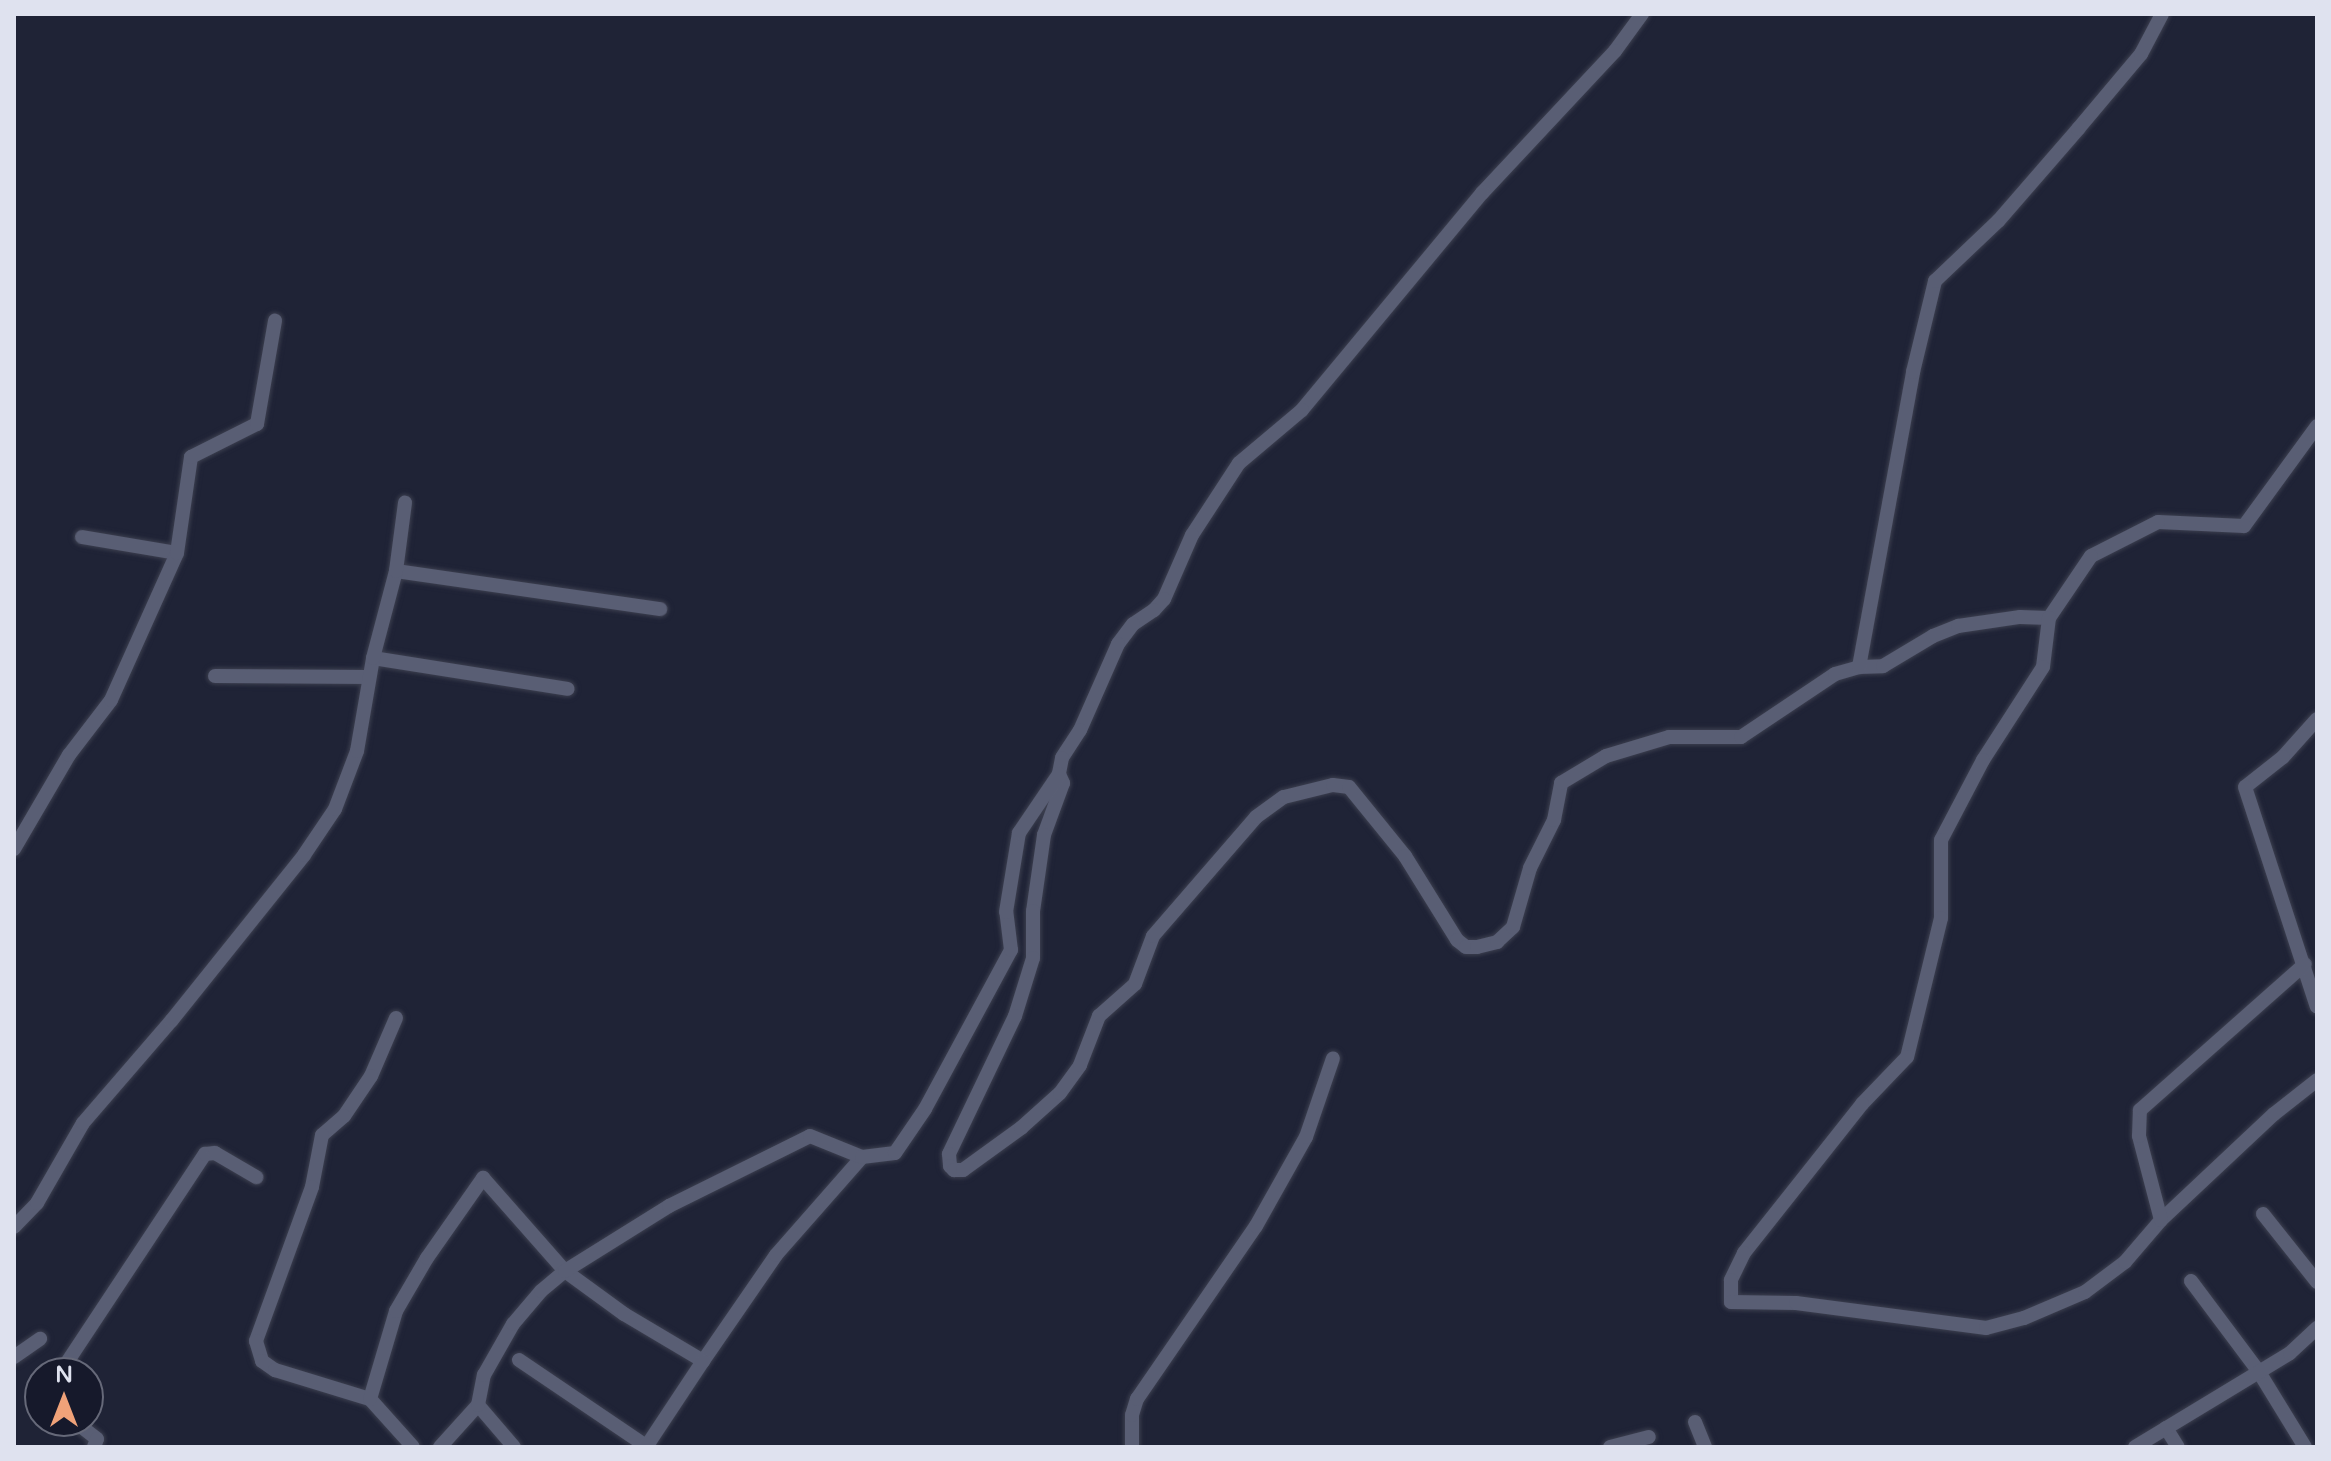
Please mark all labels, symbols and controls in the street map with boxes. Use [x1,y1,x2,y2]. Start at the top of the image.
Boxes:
north arrow [24,1357,104,1437]
text: N [55,1362,73,1388]

